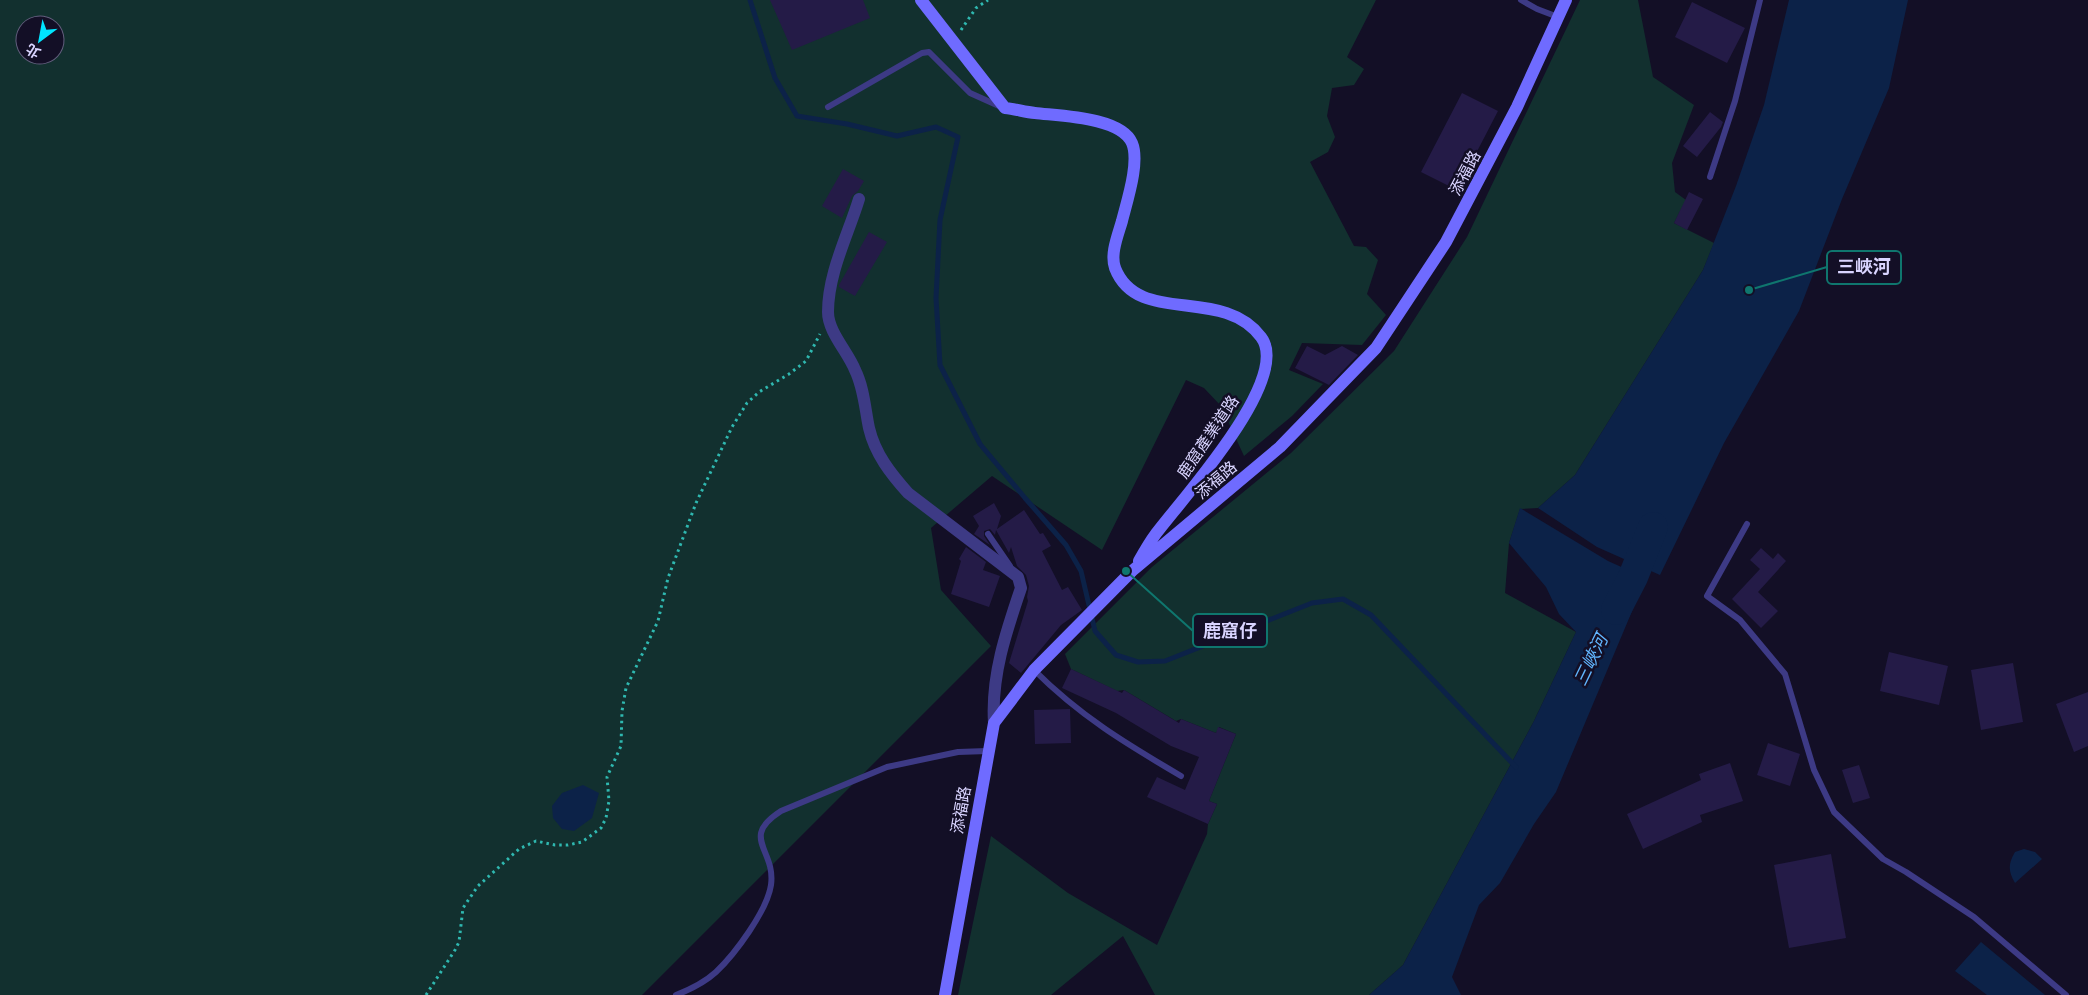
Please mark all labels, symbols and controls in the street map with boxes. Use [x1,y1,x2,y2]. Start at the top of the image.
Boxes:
north arrow [15,15,65,65]
text: 北 [23,41,43,62]
street label: 添福路 [1446,148,1484,198]
callout: 三峽河 [1827,251,1901,284]
text: 三峽河 [1837,257,1891,277]
street label: 鹿窟產業道路 [1174,392,1242,482]
street label: 添福路 [1192,458,1240,502]
callout: 鹿窟仔 [1193,614,1267,647]
text: 鹿窟仔 [1203,621,1257,641]
water label: 三峽河 [1570,629,1613,689]
street label: 添福路 [948,785,974,835]

